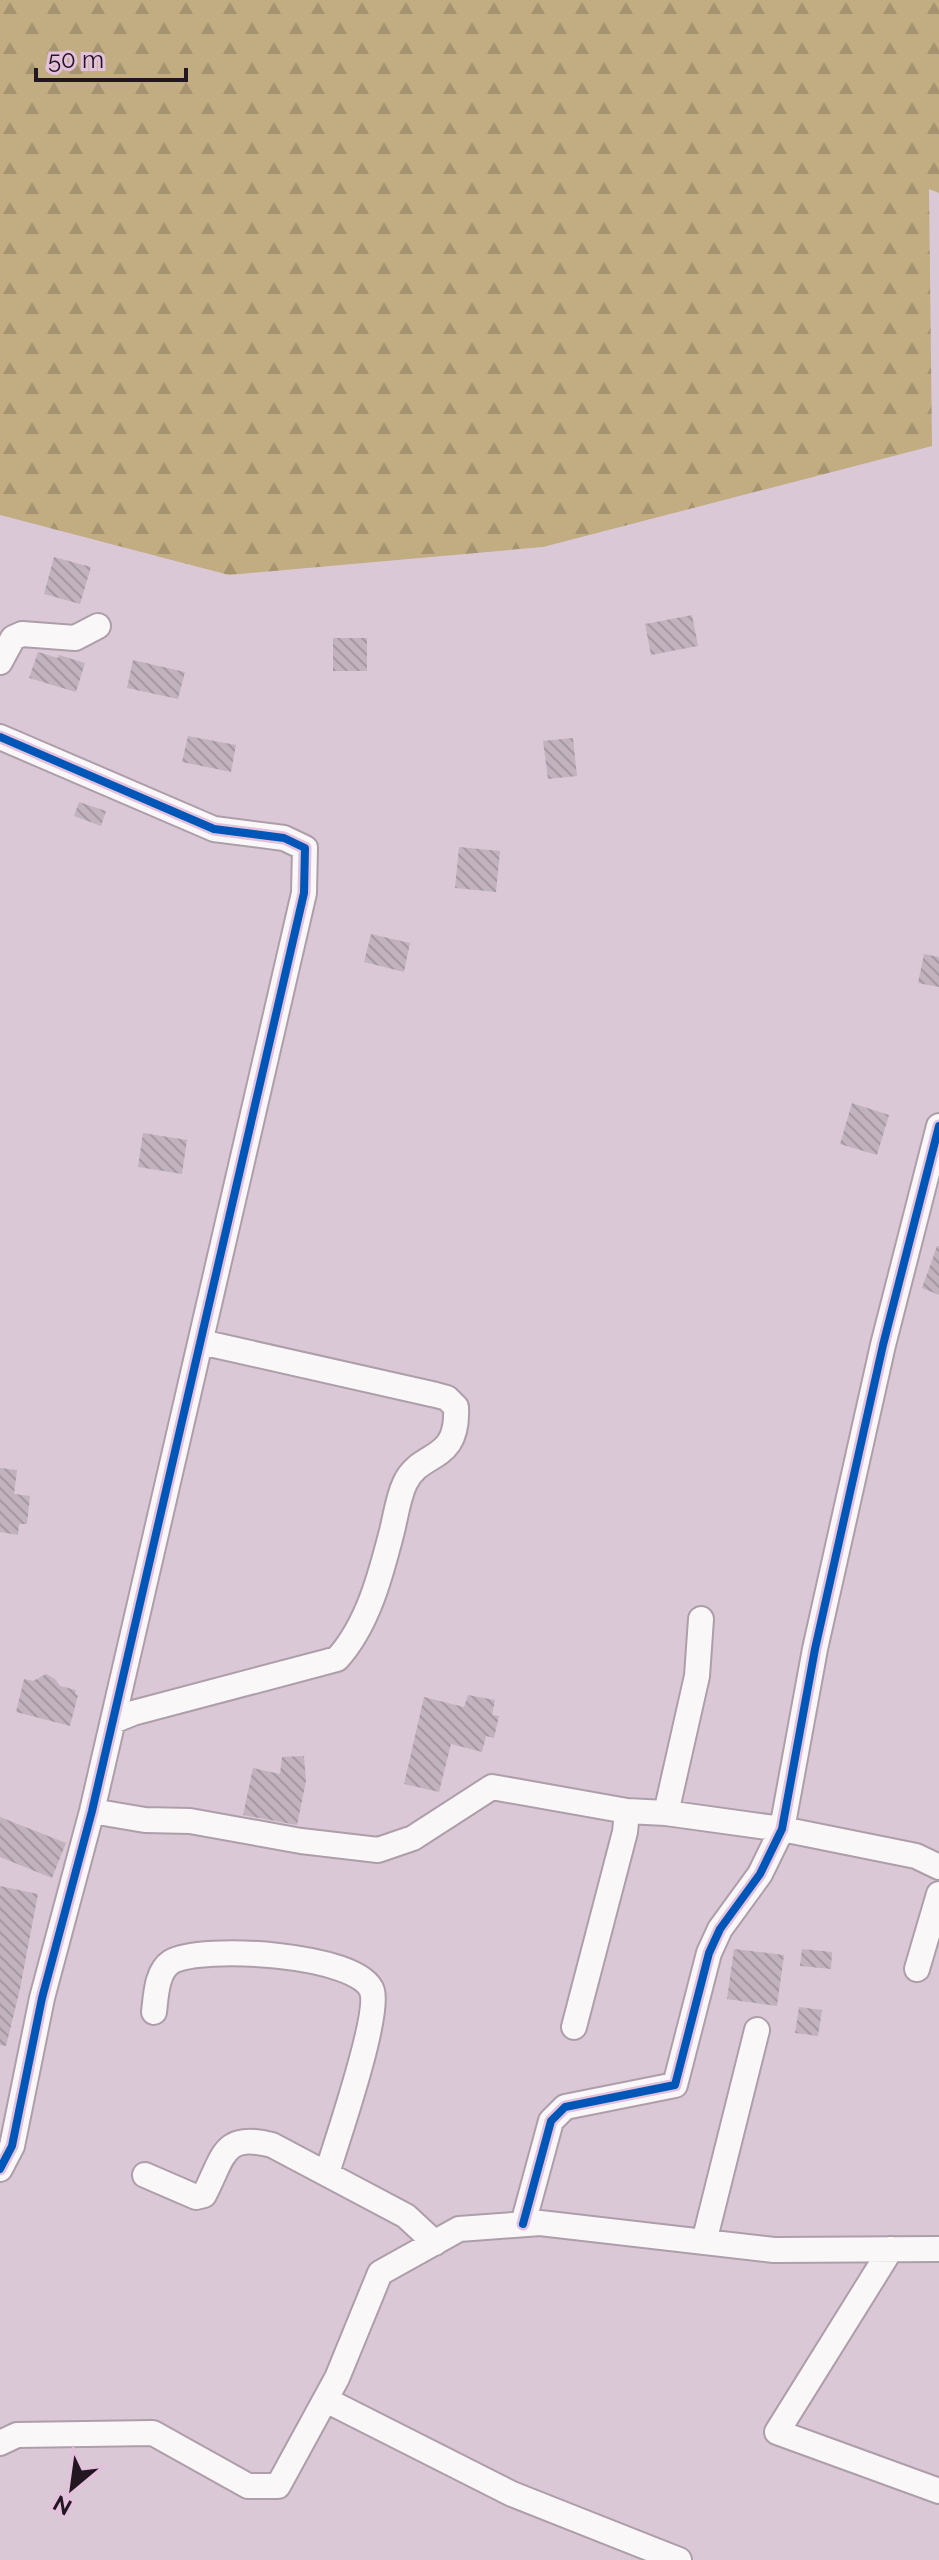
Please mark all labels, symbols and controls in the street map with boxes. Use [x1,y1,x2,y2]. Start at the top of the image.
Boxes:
scale bar [36,32,186,82]
text: 50 m [48,45,104,74]
north arrow [32,2448,112,2528]
text: N [49,2490,76,2521]

